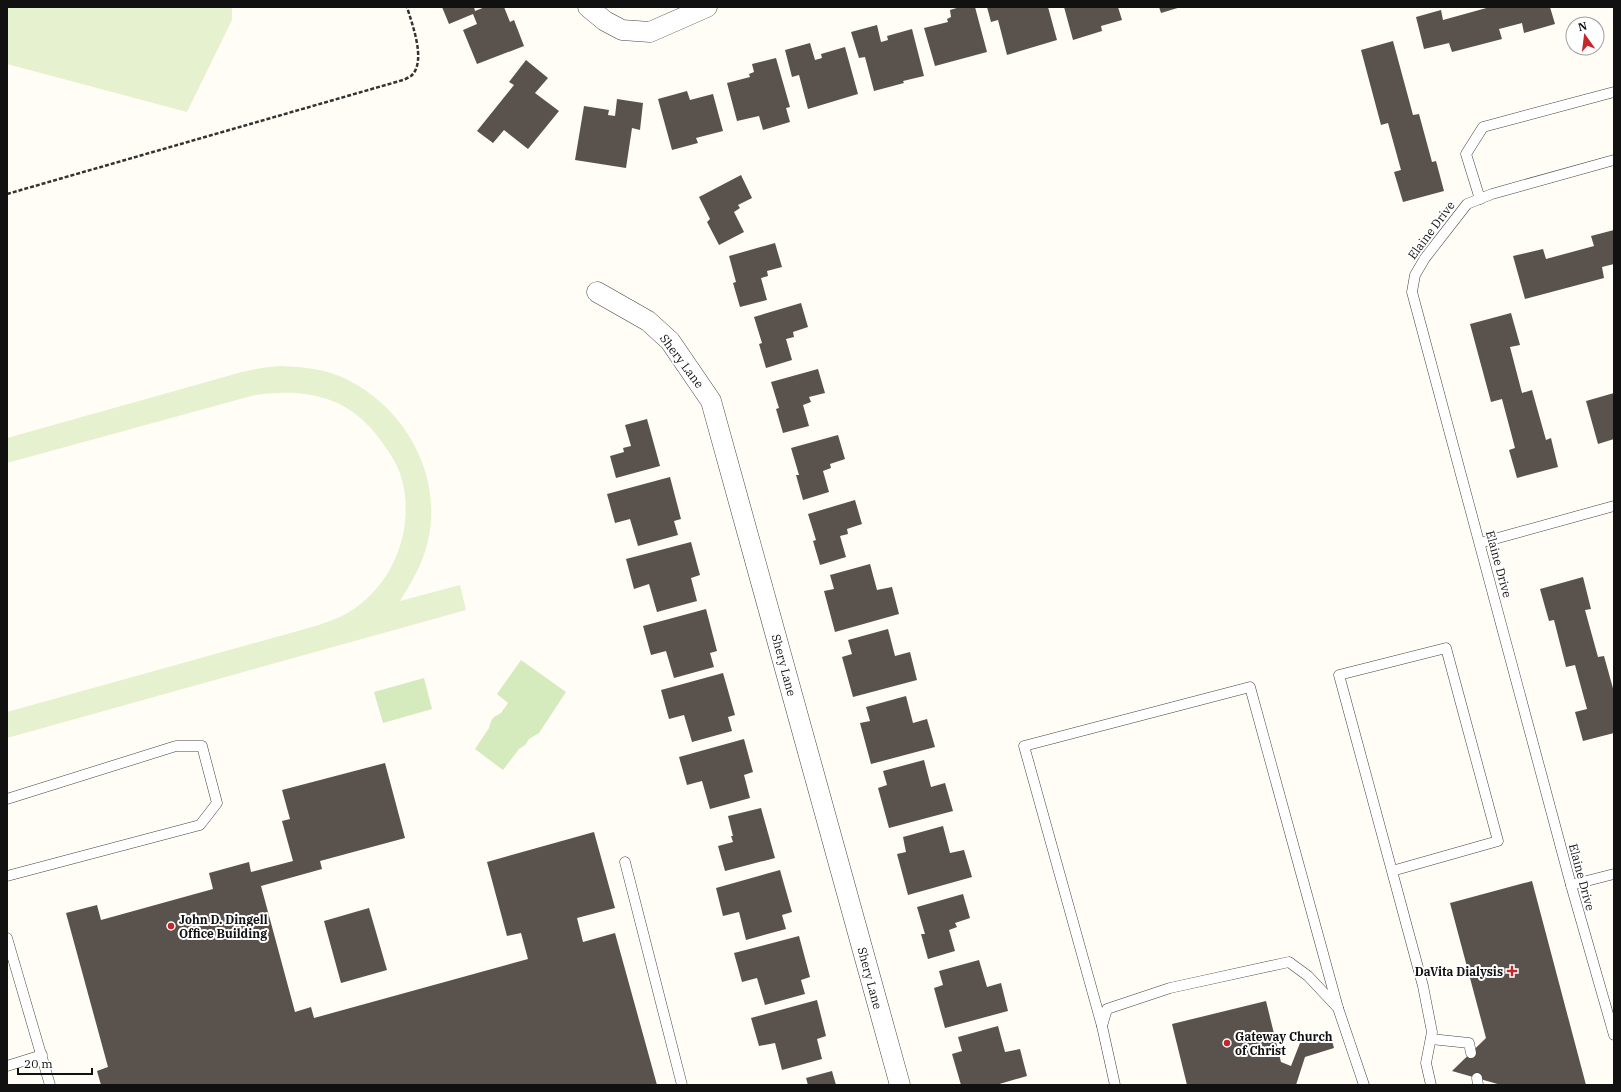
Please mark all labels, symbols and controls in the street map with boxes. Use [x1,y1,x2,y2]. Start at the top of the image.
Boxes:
north arrow [1565,16,1605,56]
text: N [1577,18,1589,34]
street label: Elaine Drive [1404,198,1458,262]
street label: Shery Lane [657,331,707,391]
street label: Elaine Drive [1483,529,1515,599]
street label: Shery Lane [769,632,799,698]
street label: Elaine Drive [1566,842,1598,912]
place label: John D. Dingell Office Building [179,912,268,941]
marker: John D. Dingell Office Building [166,921,176,931]
street label: Shery Lane [855,945,885,1011]
place label: DaVita Dialysis [1415,964,1503,979]
marker: DaVita Dialysis [1506,965,1518,977]
place label: Gateway Church of Christ [1235,1029,1333,1058]
marker: Gateway Church of Christ [1222,1038,1232,1048]
scale bar [18,1050,92,1076]
text: 20 m [24,1056,53,1071]

